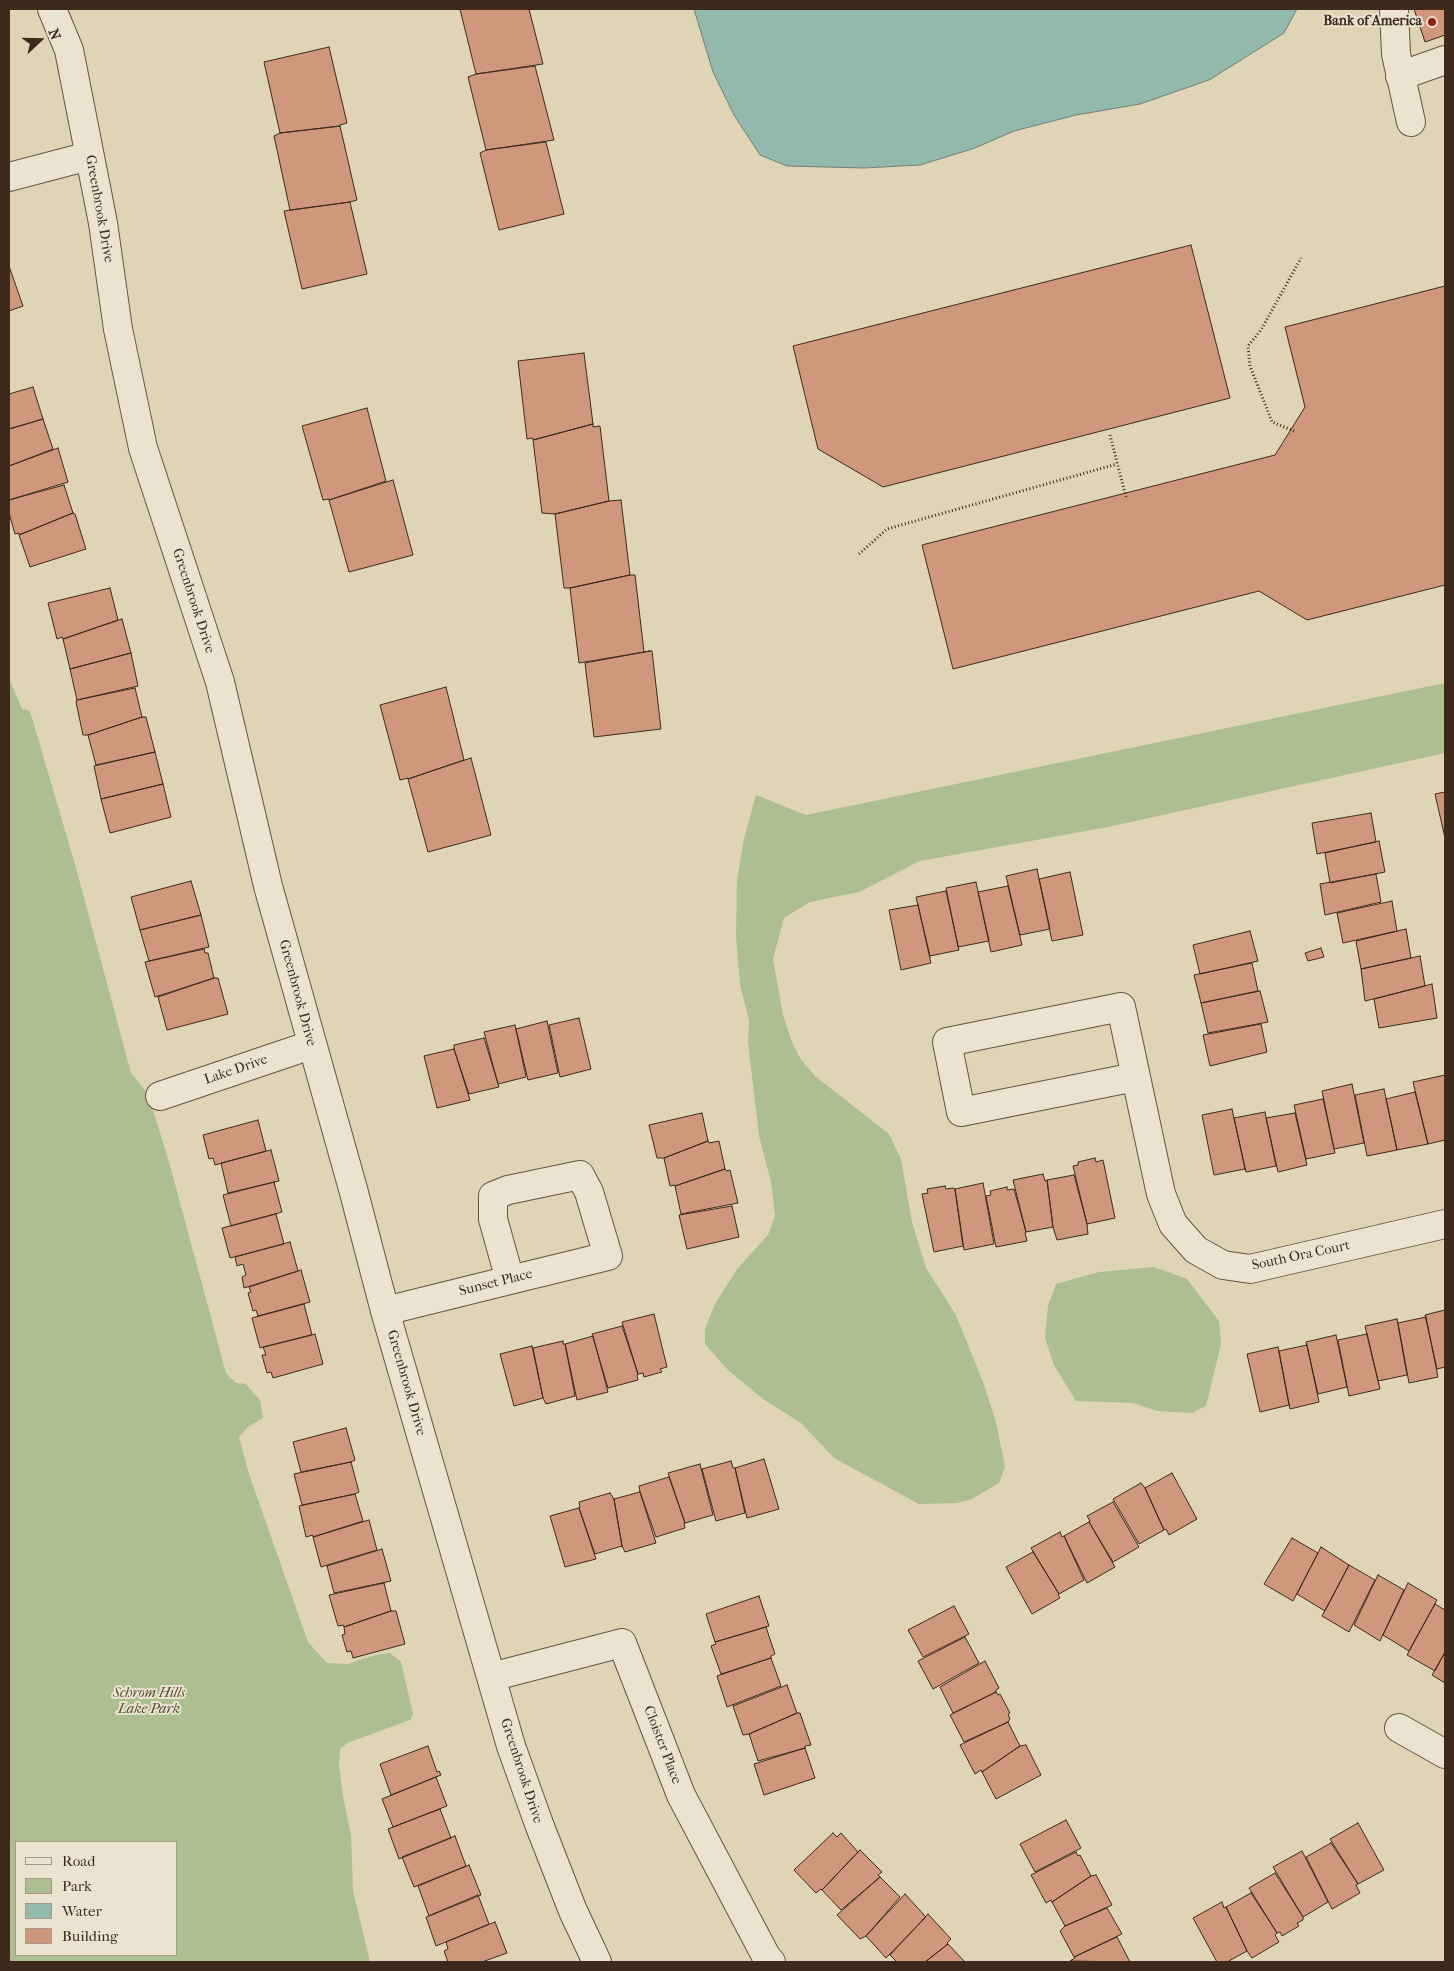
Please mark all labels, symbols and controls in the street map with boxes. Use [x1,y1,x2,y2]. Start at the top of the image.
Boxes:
place label: Bank of America [1323,14,1422,30]
north arrow [15,15,65,65]
marker: Bank of America [1426,16,1438,28]
text: N [45,26,64,42]
street label: Greenbrook Drive [81,154,117,264]
street label: Greenbrook Drive [168,546,218,656]
street label: Greenbrook Drive [275,938,319,1048]
street label: Lake Drive [202,1051,270,1089]
street label: South Ora Court [1250,1237,1352,1275]
street label: Sunset Place [457,1266,535,1300]
street label: Greenbrook Drive [383,1328,429,1438]
park label: Schrom Hills Lake Park [113,1686,185,1718]
street label: Cloister Place [639,1704,685,1786]
street label: Greenbrook Drive [496,1716,546,1826]
legend [15,1841,178,1956]
text: Road [62,1852,95,1870]
text: Park [62,1877,92,1895]
text: Water [62,1902,102,1920]
text: Building [62,1927,118,1945]

